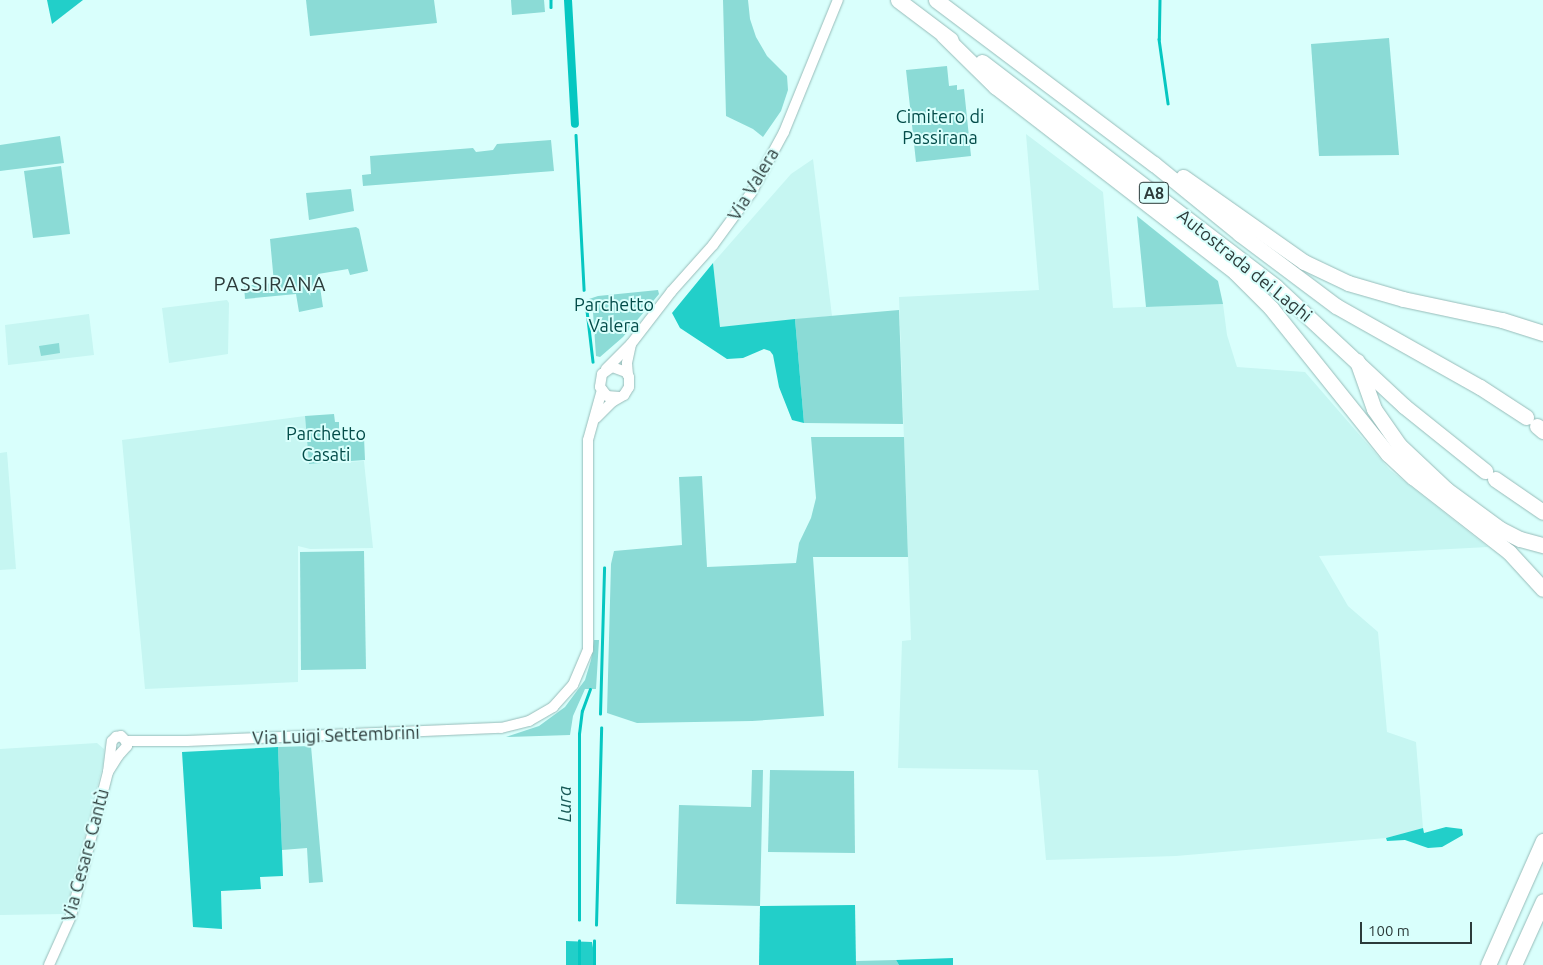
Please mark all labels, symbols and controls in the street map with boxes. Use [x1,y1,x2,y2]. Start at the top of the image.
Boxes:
park label: Cimitero di Passirana [896,106,984,148]
street label: Via Valera [723,144,783,224]
road number: A8 [1138,180,1170,207]
street label: Autostrada dei Laghi [1173,204,1317,326]
district label: PASSIRANA [212,271,328,295]
park label: Parchetto Valera [574,294,654,336]
park label: Parchetto Casati [286,423,366,466]
street label: Via Luigi Settembrini [252,721,420,749]
street label: Via Cesare Cantù [57,786,113,924]
water label: Lura [554,786,576,822]
scale bar [1363,912,1476,944]
text: 100 m [1368,922,1410,939]

